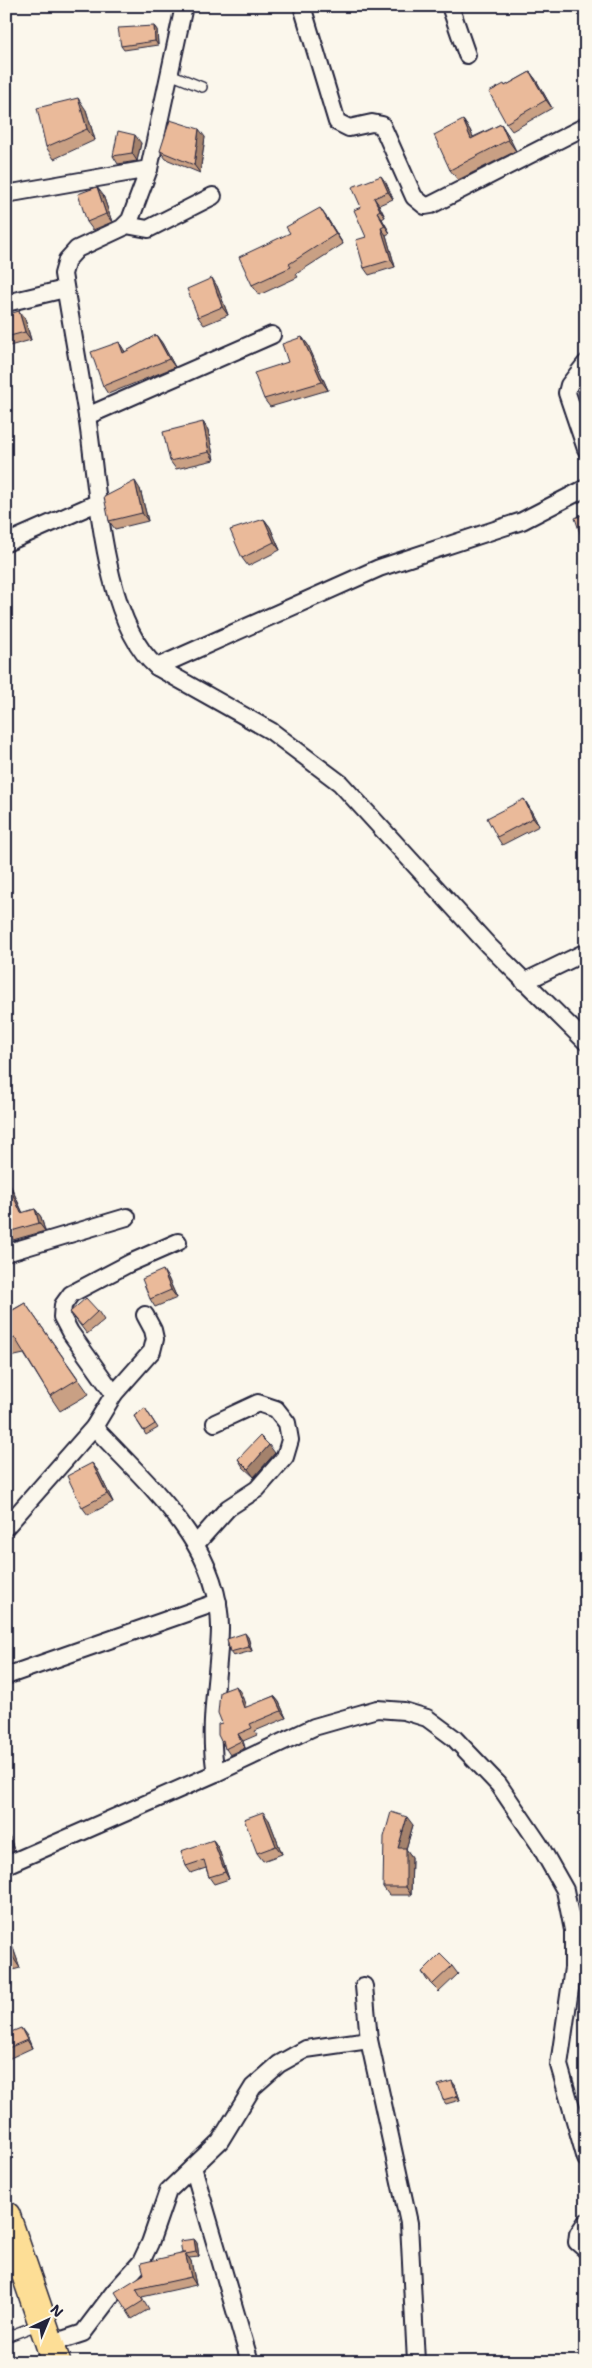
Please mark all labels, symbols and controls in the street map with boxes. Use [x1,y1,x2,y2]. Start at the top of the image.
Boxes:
north arrow [22,2296,72,2346]
text: N [47,2300,67,2321]

